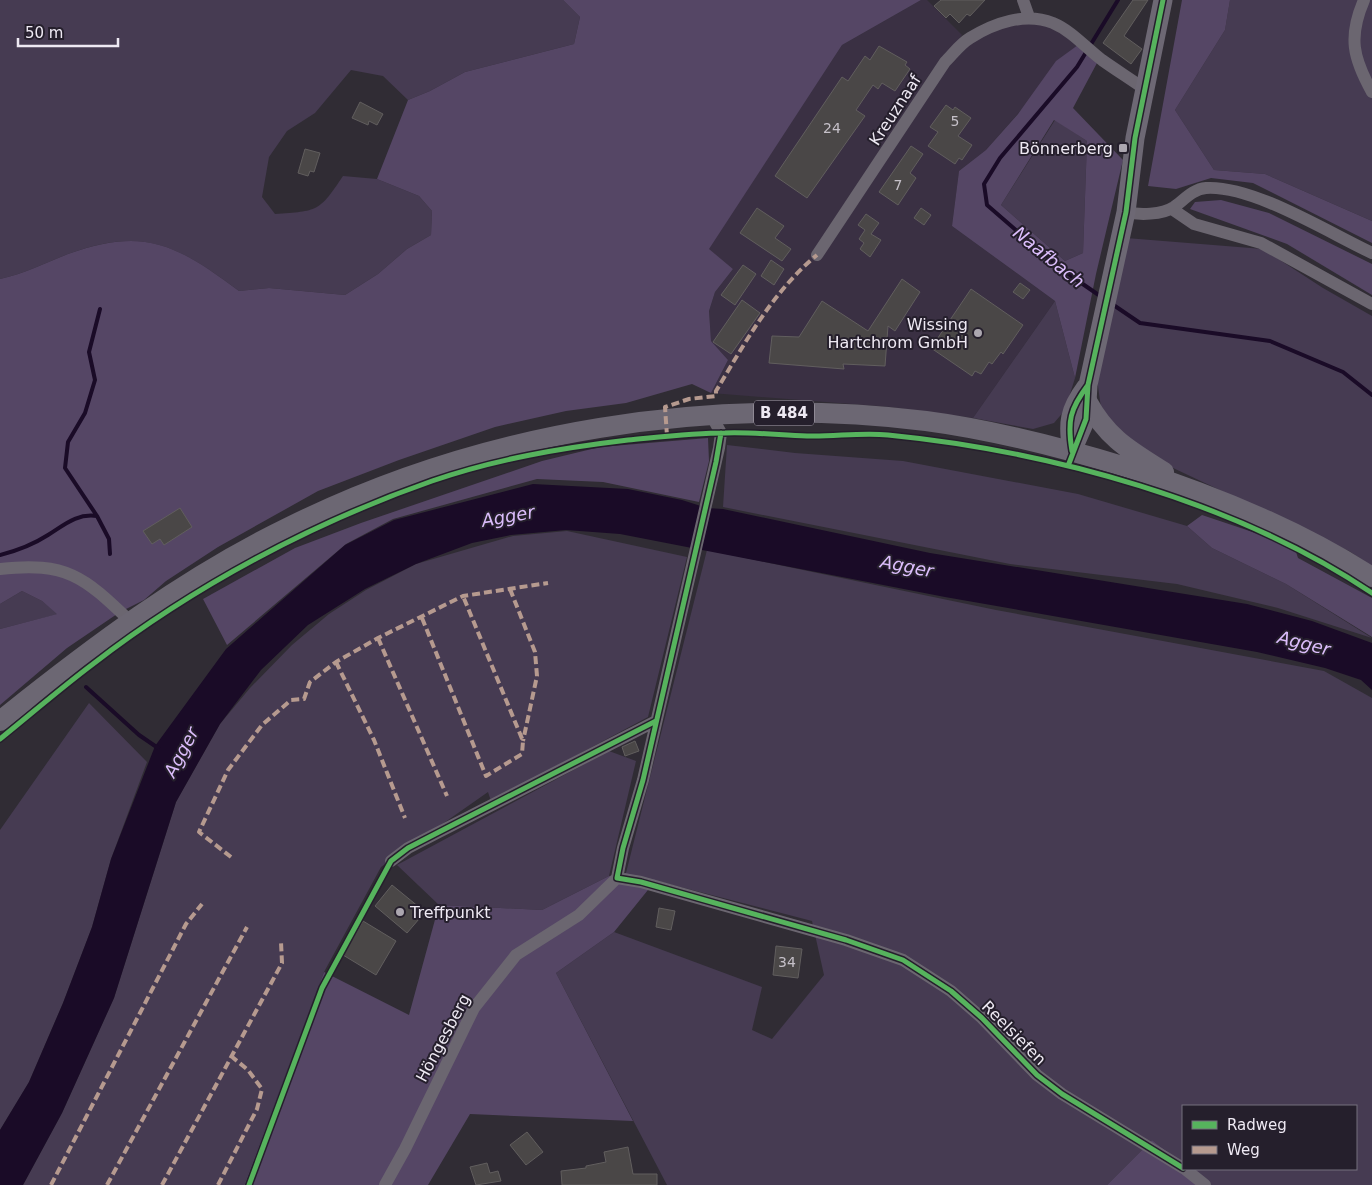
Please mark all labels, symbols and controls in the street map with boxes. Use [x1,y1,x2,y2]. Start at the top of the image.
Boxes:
scale bar [18,15,118,47]
text: 50 m [25,24,63,42]
street label: Kreuznaaf [865,71,925,149]
house number: 5 [951,113,959,129]
house number: 24 [823,120,841,136]
place label: Bönnerberg [1019,139,1113,158]
marker: Bönnerberg [1117,142,1129,154]
house number: 7 [894,177,902,193]
water label: Naafbach [1009,222,1089,292]
place label: Wissing Hartchrom GmbH [828,315,968,352]
marker: Wissing Hartchrom GmbH [972,327,984,339]
road number: B 484 [754,400,814,426]
water label: Agger [479,501,538,531]
water label: Agger [878,550,937,582]
water label: Agger [1274,626,1334,660]
water label: Agger [159,722,204,781]
place label: Treffpunkt [409,903,491,922]
marker: Treffpunkt [394,906,406,918]
house number: 34 [778,954,796,970]
street label: Höngesberg [412,991,474,1085]
street label: Reelsiefen [978,997,1050,1069]
legend [1182,1105,1357,1170]
text: Radweg [1227,1116,1287,1134]
text: Weg [1227,1141,1260,1159]

